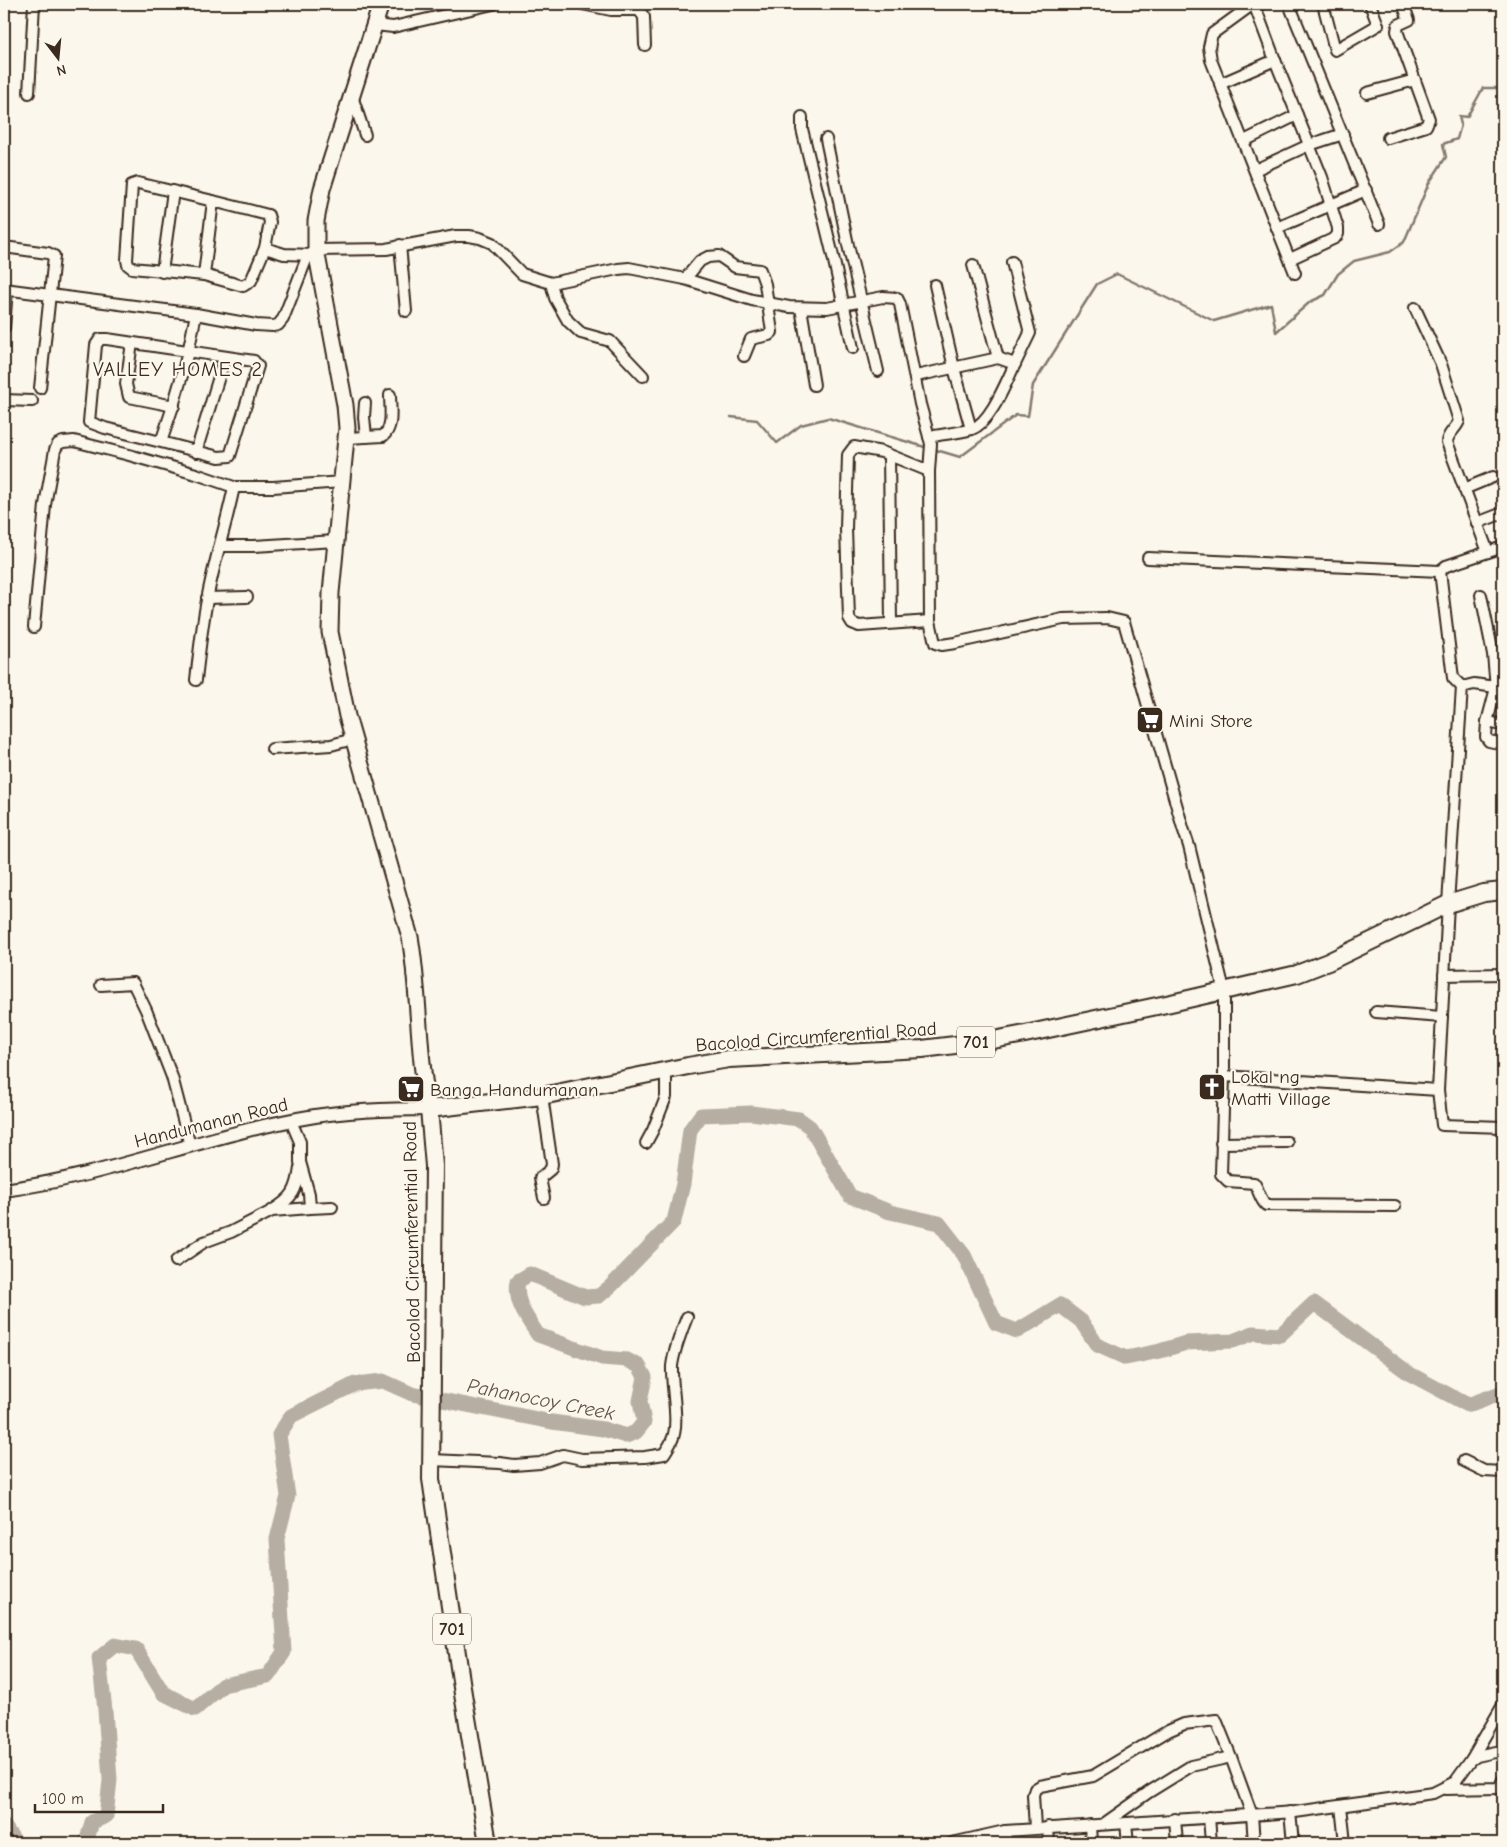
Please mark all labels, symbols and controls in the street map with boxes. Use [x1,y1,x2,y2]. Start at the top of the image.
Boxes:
north arrow [32,32,82,82]
text: N [55,61,68,79]
district label: VALLEY HOMES 2 [93,358,263,381]
supermarket icon: Mini Store [1135,705,1165,735]
place label: Mini Store [1169,710,1253,732]
street label: Bacolod Circumferential Road [695,1018,937,1056]
road number: 701 [957,1026,995,1058]
place label: Lokal ng Matti Village [1231,1066,1330,1110]
church icon: Lokal ng Matti Village [1197,1072,1227,1102]
supermarket icon: Banga Handumanan [396,1074,426,1104]
place label: Banga Handumanan [430,1079,598,1101]
street label: Handumanan Road [132,1093,290,1153]
street label: Bacolod Circumferential Road [399,1121,425,1363]
water label: Pahanocoy Creek [465,1374,617,1425]
road number: 701 [433,1614,471,1645]
scale bar [35,1782,162,1814]
text: 100 m [42,1790,84,1808]

